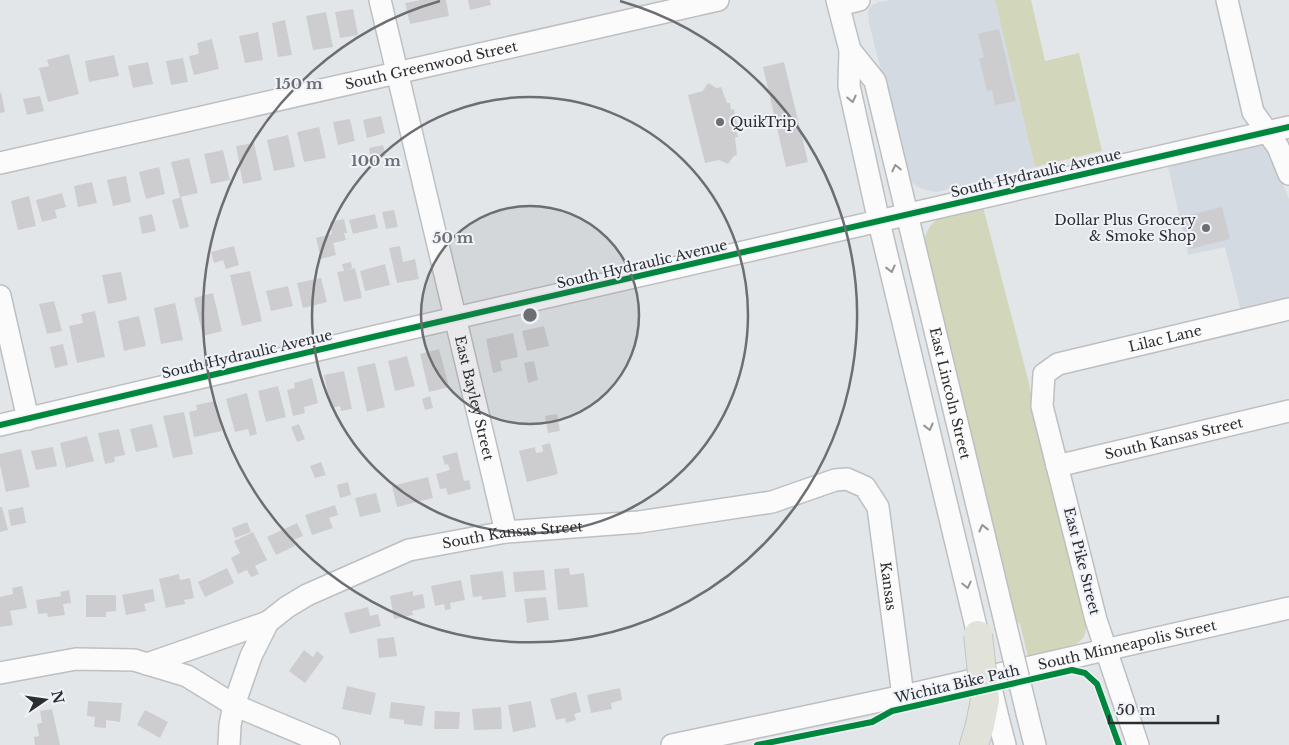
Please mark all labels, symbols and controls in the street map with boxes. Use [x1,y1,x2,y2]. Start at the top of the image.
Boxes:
street label: South Greenwood Street [343,37,520,93]
text: 150 m [275,74,323,93]
one-way arrow [846,94,856,103]
place label: QuikTrip [730,113,796,131]
marker: QuikTrip [714,116,726,128]
street label: South Hydraulic Avenue [949,145,1123,201]
text: 100 m [351,151,401,170]
one-way arrow [891,163,902,172]
place label: Dollar Plus Grocery & Smoke Shop [1054,211,1196,245]
marker: Dollar Plus Grocery & Smoke Shop [1200,222,1212,234]
text: 50 m [433,228,474,247]
street label: South Hydraulic Avenue [555,236,729,292]
one-way arrow [885,265,896,274]
centre of rings [521,306,539,324]
street label: Lilac Lane [1127,321,1203,356]
street label: East Lincoln Street [925,325,975,462]
street label: South Hydraulic Avenue [160,326,334,382]
street label: East Bayley Street [451,334,498,463]
street label: South Kansas Street [1103,413,1245,463]
one-way arrow [923,423,934,432]
street label: East Pike Street [1060,505,1104,617]
street label: South Kansas Street [441,517,584,553]
one-way arrow [978,523,989,532]
street label: Kansas [876,561,901,612]
one-way arrow [961,581,972,590]
street label: South Minneapolis Street [1036,616,1219,674]
street label: Wichita Bike Path [892,661,1022,707]
north arrow [20,675,70,725]
text: N [47,689,68,706]
scale bar [1109,692,1218,724]
text: 50 m [1116,700,1156,719]

